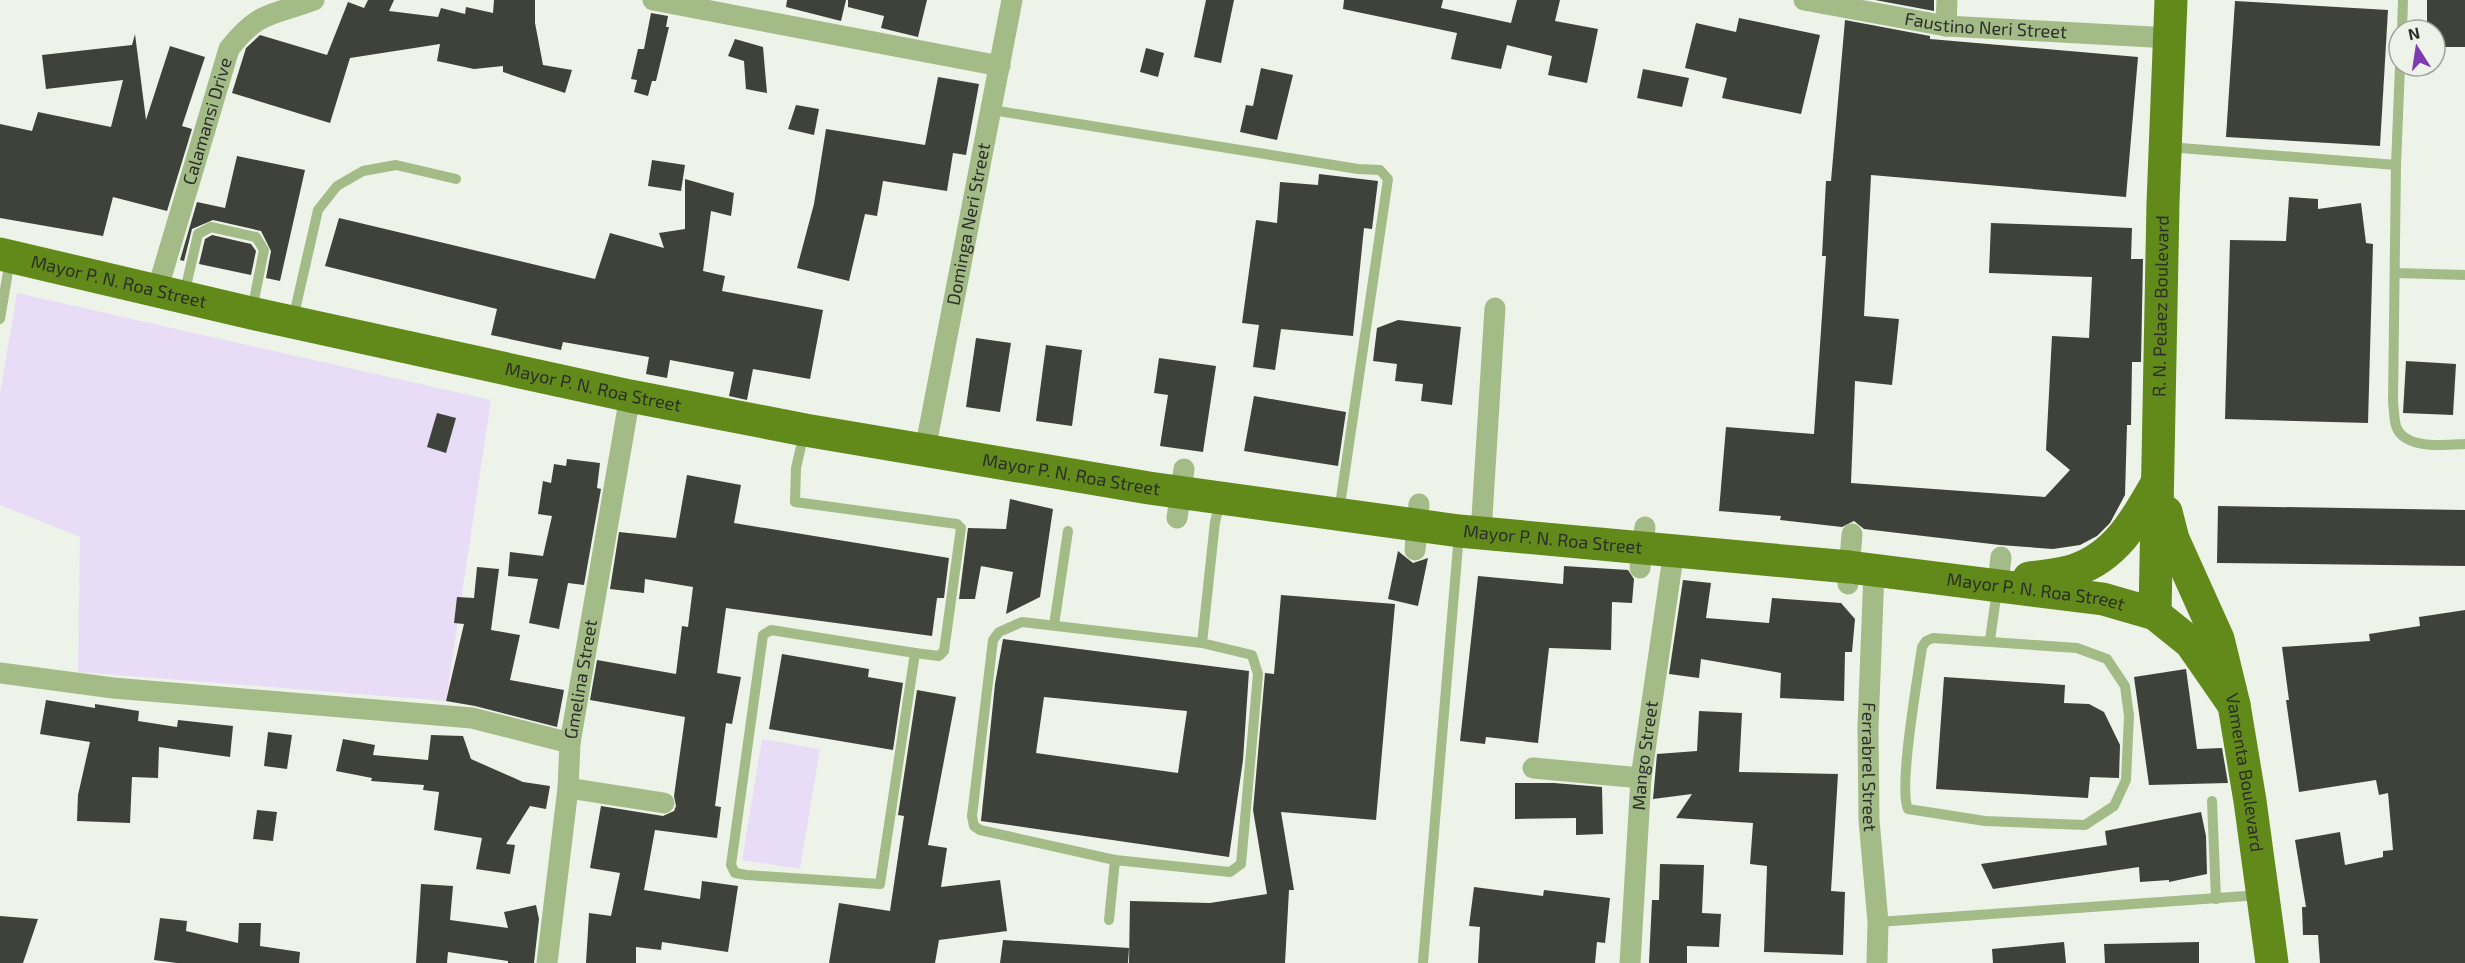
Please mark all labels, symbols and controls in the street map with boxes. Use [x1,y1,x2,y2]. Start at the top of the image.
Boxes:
street label: Faustino Neri Street [1903,7,2068,42]
north arrow [2387,18,2447,78]
text: N [2406,22,2421,43]
street label: Calamansi Drive [177,55,236,187]
street label: Dominga Neri Street [941,141,994,307]
street label: R. N. Pelaez Boulevard [2147,215,2173,397]
street label: Mayor P. N. Roa Street [29,250,209,312]
street label: Mayor P. N. Roa Street [503,357,683,416]
street label: Mayor P. N. Roa Street [981,448,1162,499]
street label: Mayor P. N. Roa Street [1462,519,1643,558]
street label: Mayor P. N. Roa Street [1946,567,2128,615]
street label: Gmelina Street [559,617,601,741]
street label: Vamenta Boulevard [2222,691,2269,853]
street label: Mango Street [1627,699,1662,811]
street label: Ferrabrel Street [1858,702,1882,833]

